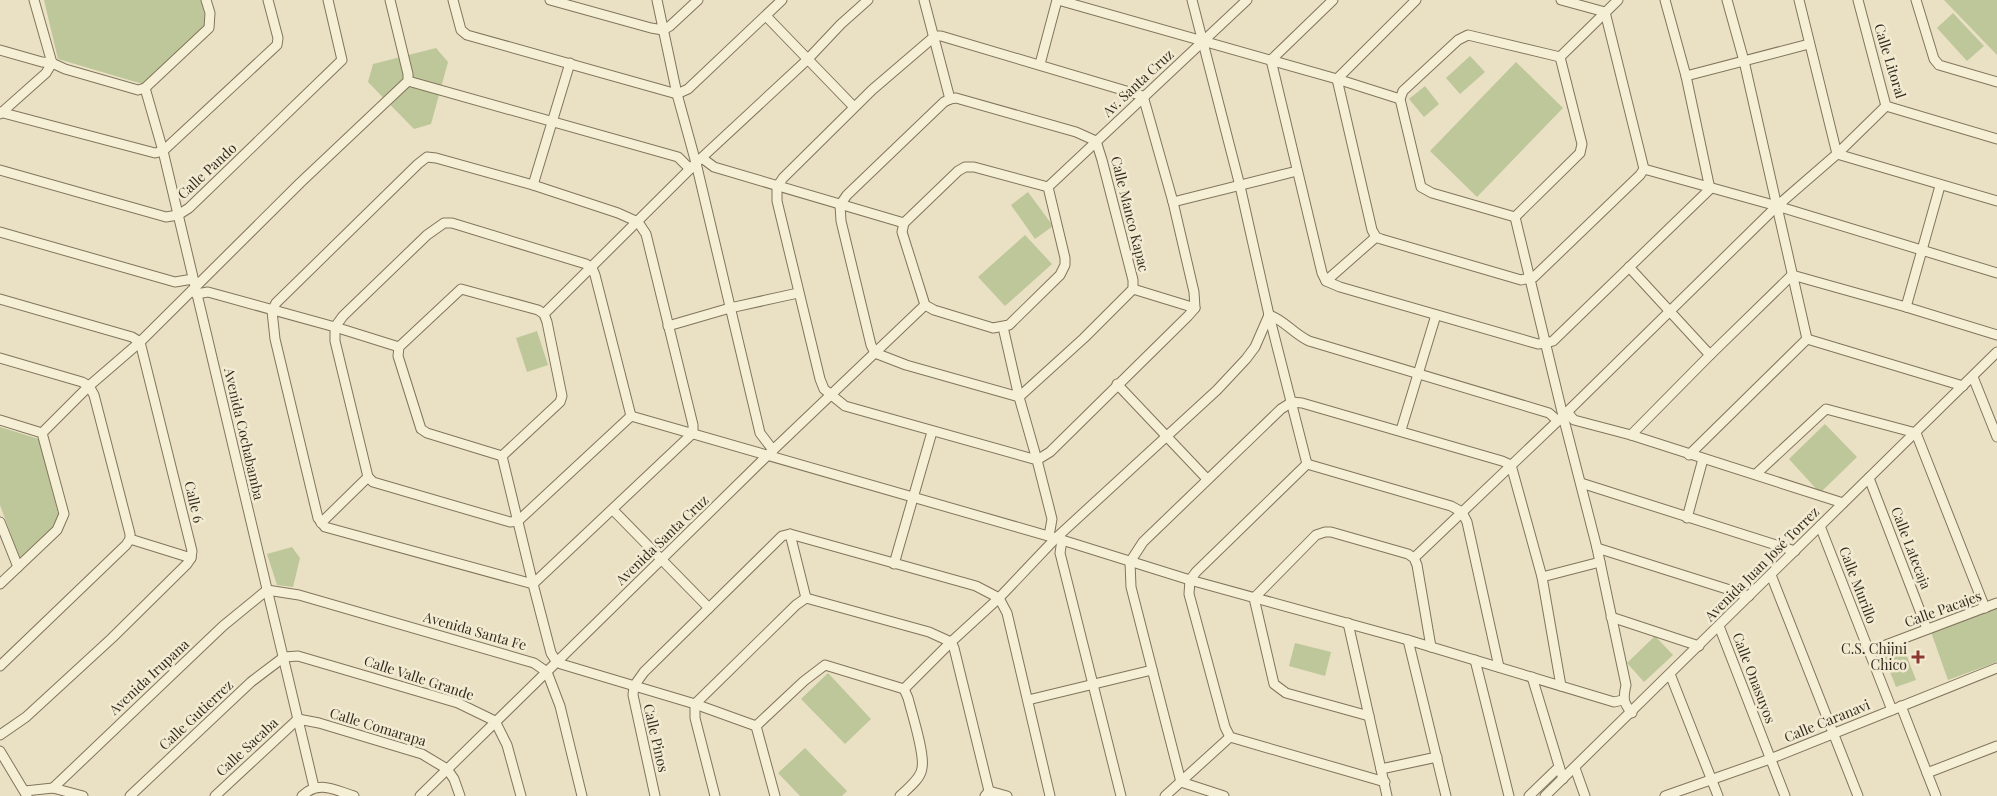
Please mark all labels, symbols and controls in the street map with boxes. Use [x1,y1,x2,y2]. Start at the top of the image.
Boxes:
street label: Calle Litoral [1870,21,1911,101]
street label: Av. Santa Cruz [1097,44,1178,121]
street label: Calle Pando [173,138,241,203]
street label: Calle Manco Kapac [1107,154,1154,274]
street label: Avenida Cochabamba [220,365,269,502]
street label: Calle 6 [180,479,208,525]
street label: Avenida Santa Cruz [610,490,712,590]
street label: Avenida Juan José Torrez [1699,502,1823,626]
street label: Calle Latecaja [1887,504,1936,592]
street label: Calle Murillo [1835,544,1882,626]
street label: Calle Pacajes [1902,586,1984,631]
street label: Avenida Santa Fe [420,606,529,654]
street label: Calle Onasuyos [1728,630,1781,726]
street label: Avenida Irupana [104,635,193,719]
place label: C.S. Chijni Chico [1841,639,1907,674]
marker: C.S. Chijni Chico [1911,650,1925,664]
street label: Calle Valle Grande [362,651,477,704]
street label: Calle Gutierrez [154,675,237,754]
street label: Calle Caranavi [1781,695,1873,746]
street label: Calle Pinos [639,702,674,774]
street label: Calle Comarapa [328,703,429,750]
street label: Calle Sacaba [212,713,282,780]

